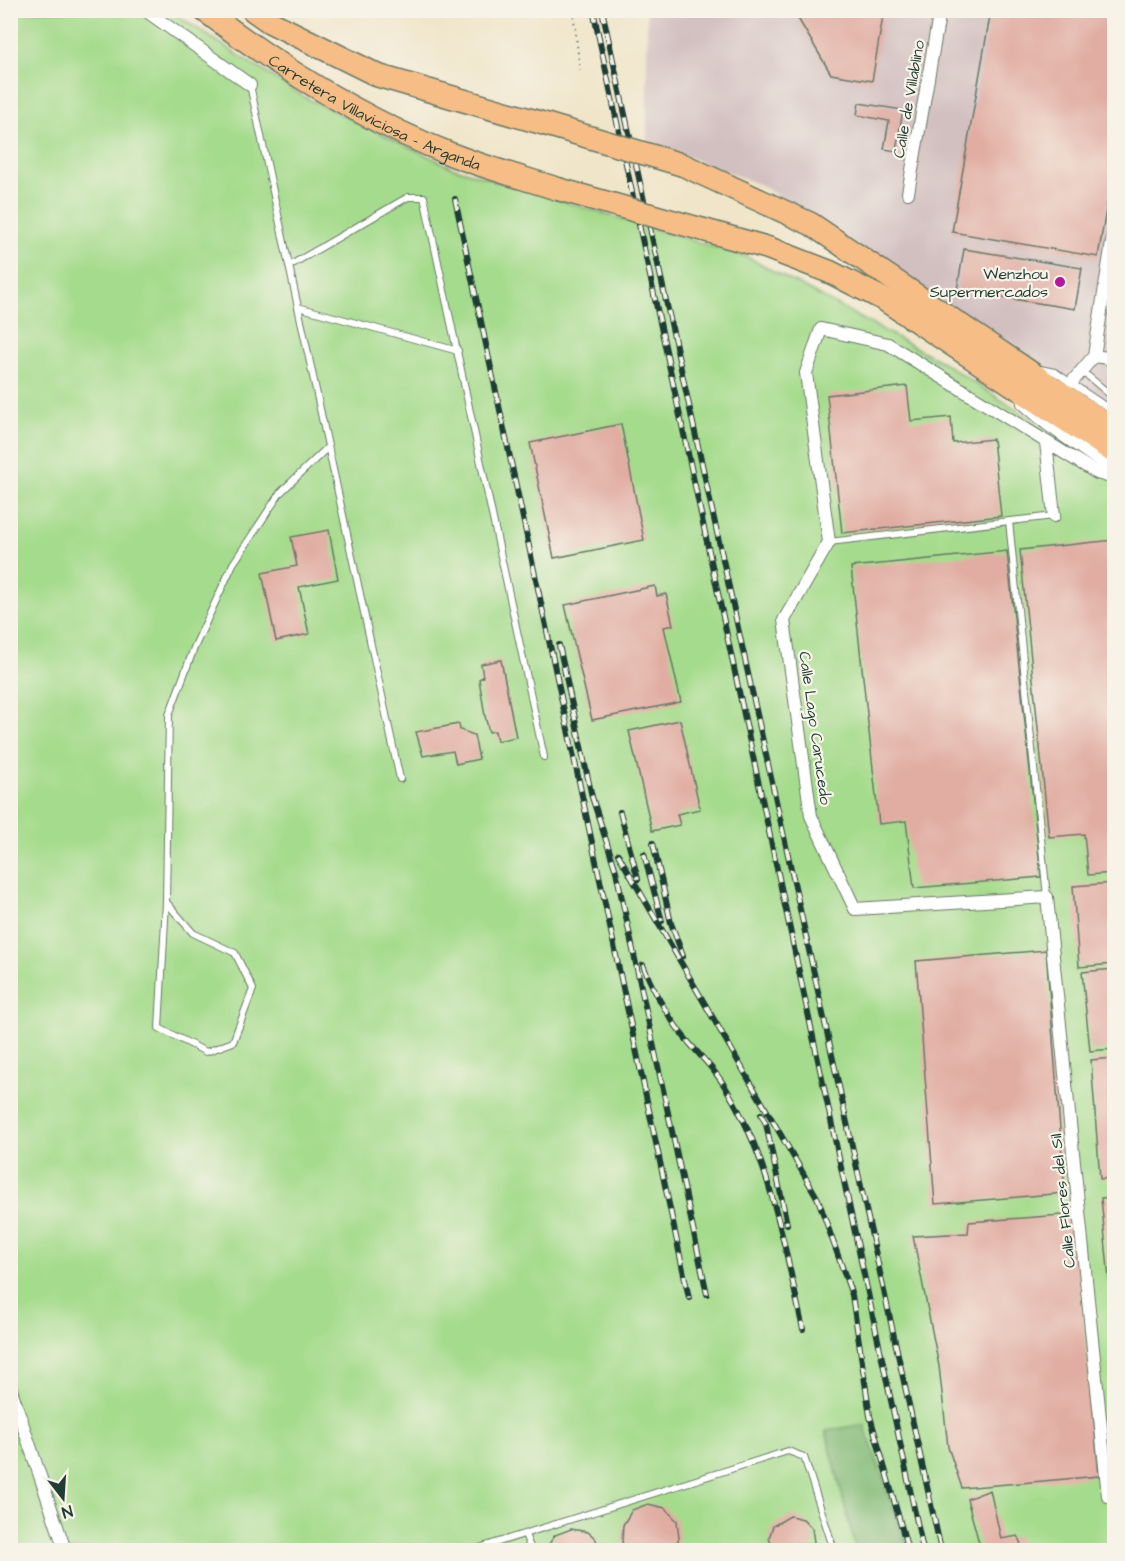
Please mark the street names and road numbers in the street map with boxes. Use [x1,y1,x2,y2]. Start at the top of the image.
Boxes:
street label: Calle de Villablino [888,38,930,160]
street label: Carretera Villaviciosa - Arganda [264,50,483,176]
street label: Calle Lago Carucedo [792,650,837,806]
street label: Calle Flores del Sil [1045,1133,1081,1269]

